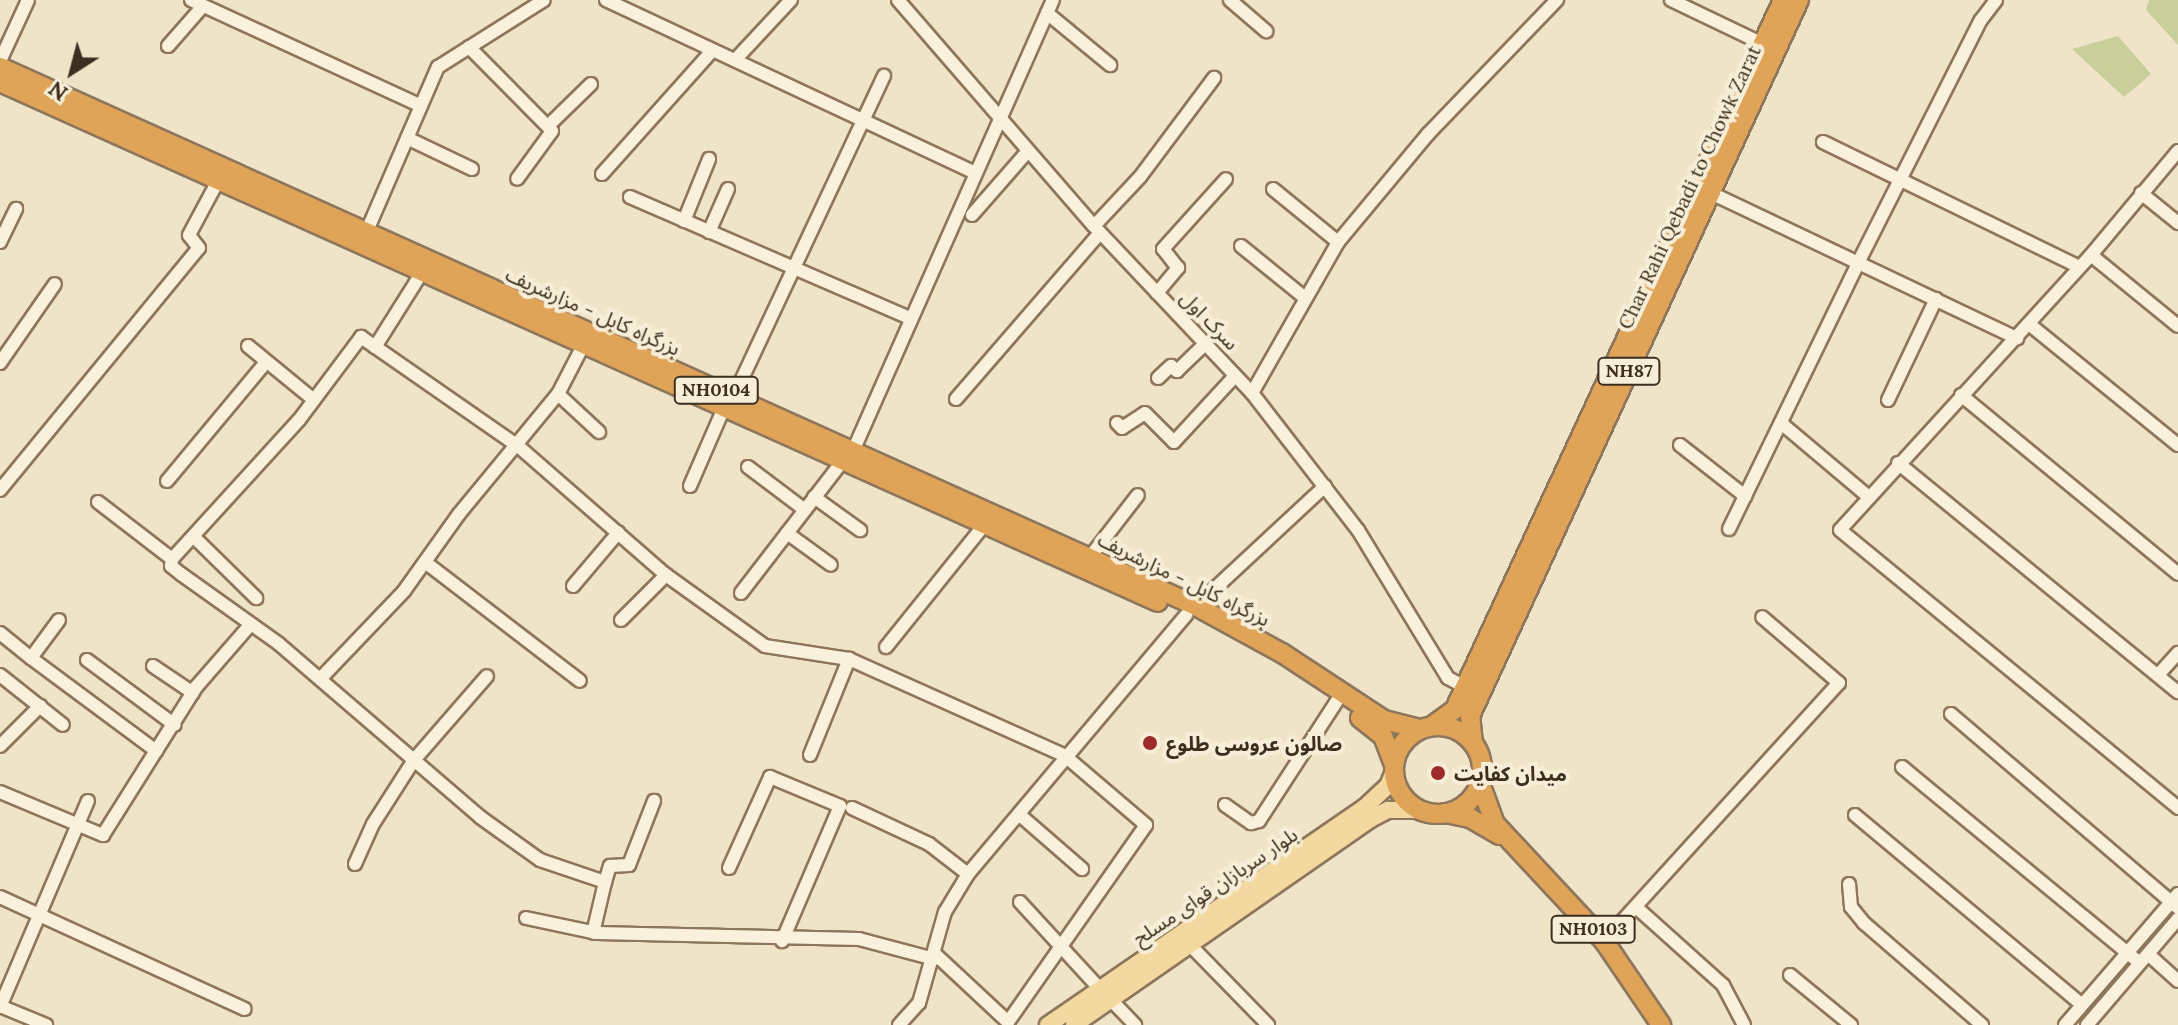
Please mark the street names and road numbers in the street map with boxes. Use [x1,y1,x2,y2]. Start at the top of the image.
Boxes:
street label: Char Rahi Qebadi to Chowk Zarat [1613,41,1765,333]
street label: بزرگراه کابل - مزارشریف [502,262,684,360]
street label: سرک اول [1176,285,1244,355]
road number: NH87 [1597,357,1661,385]
road number: NH0104 [672,376,760,404]
street label: بزرگراه کابل - مزارشریف [1094,527,1274,631]
street label: بلوار سربازان قوای مسلح [1128,822,1302,950]
road number: NH0103 [1549,915,1637,943]

